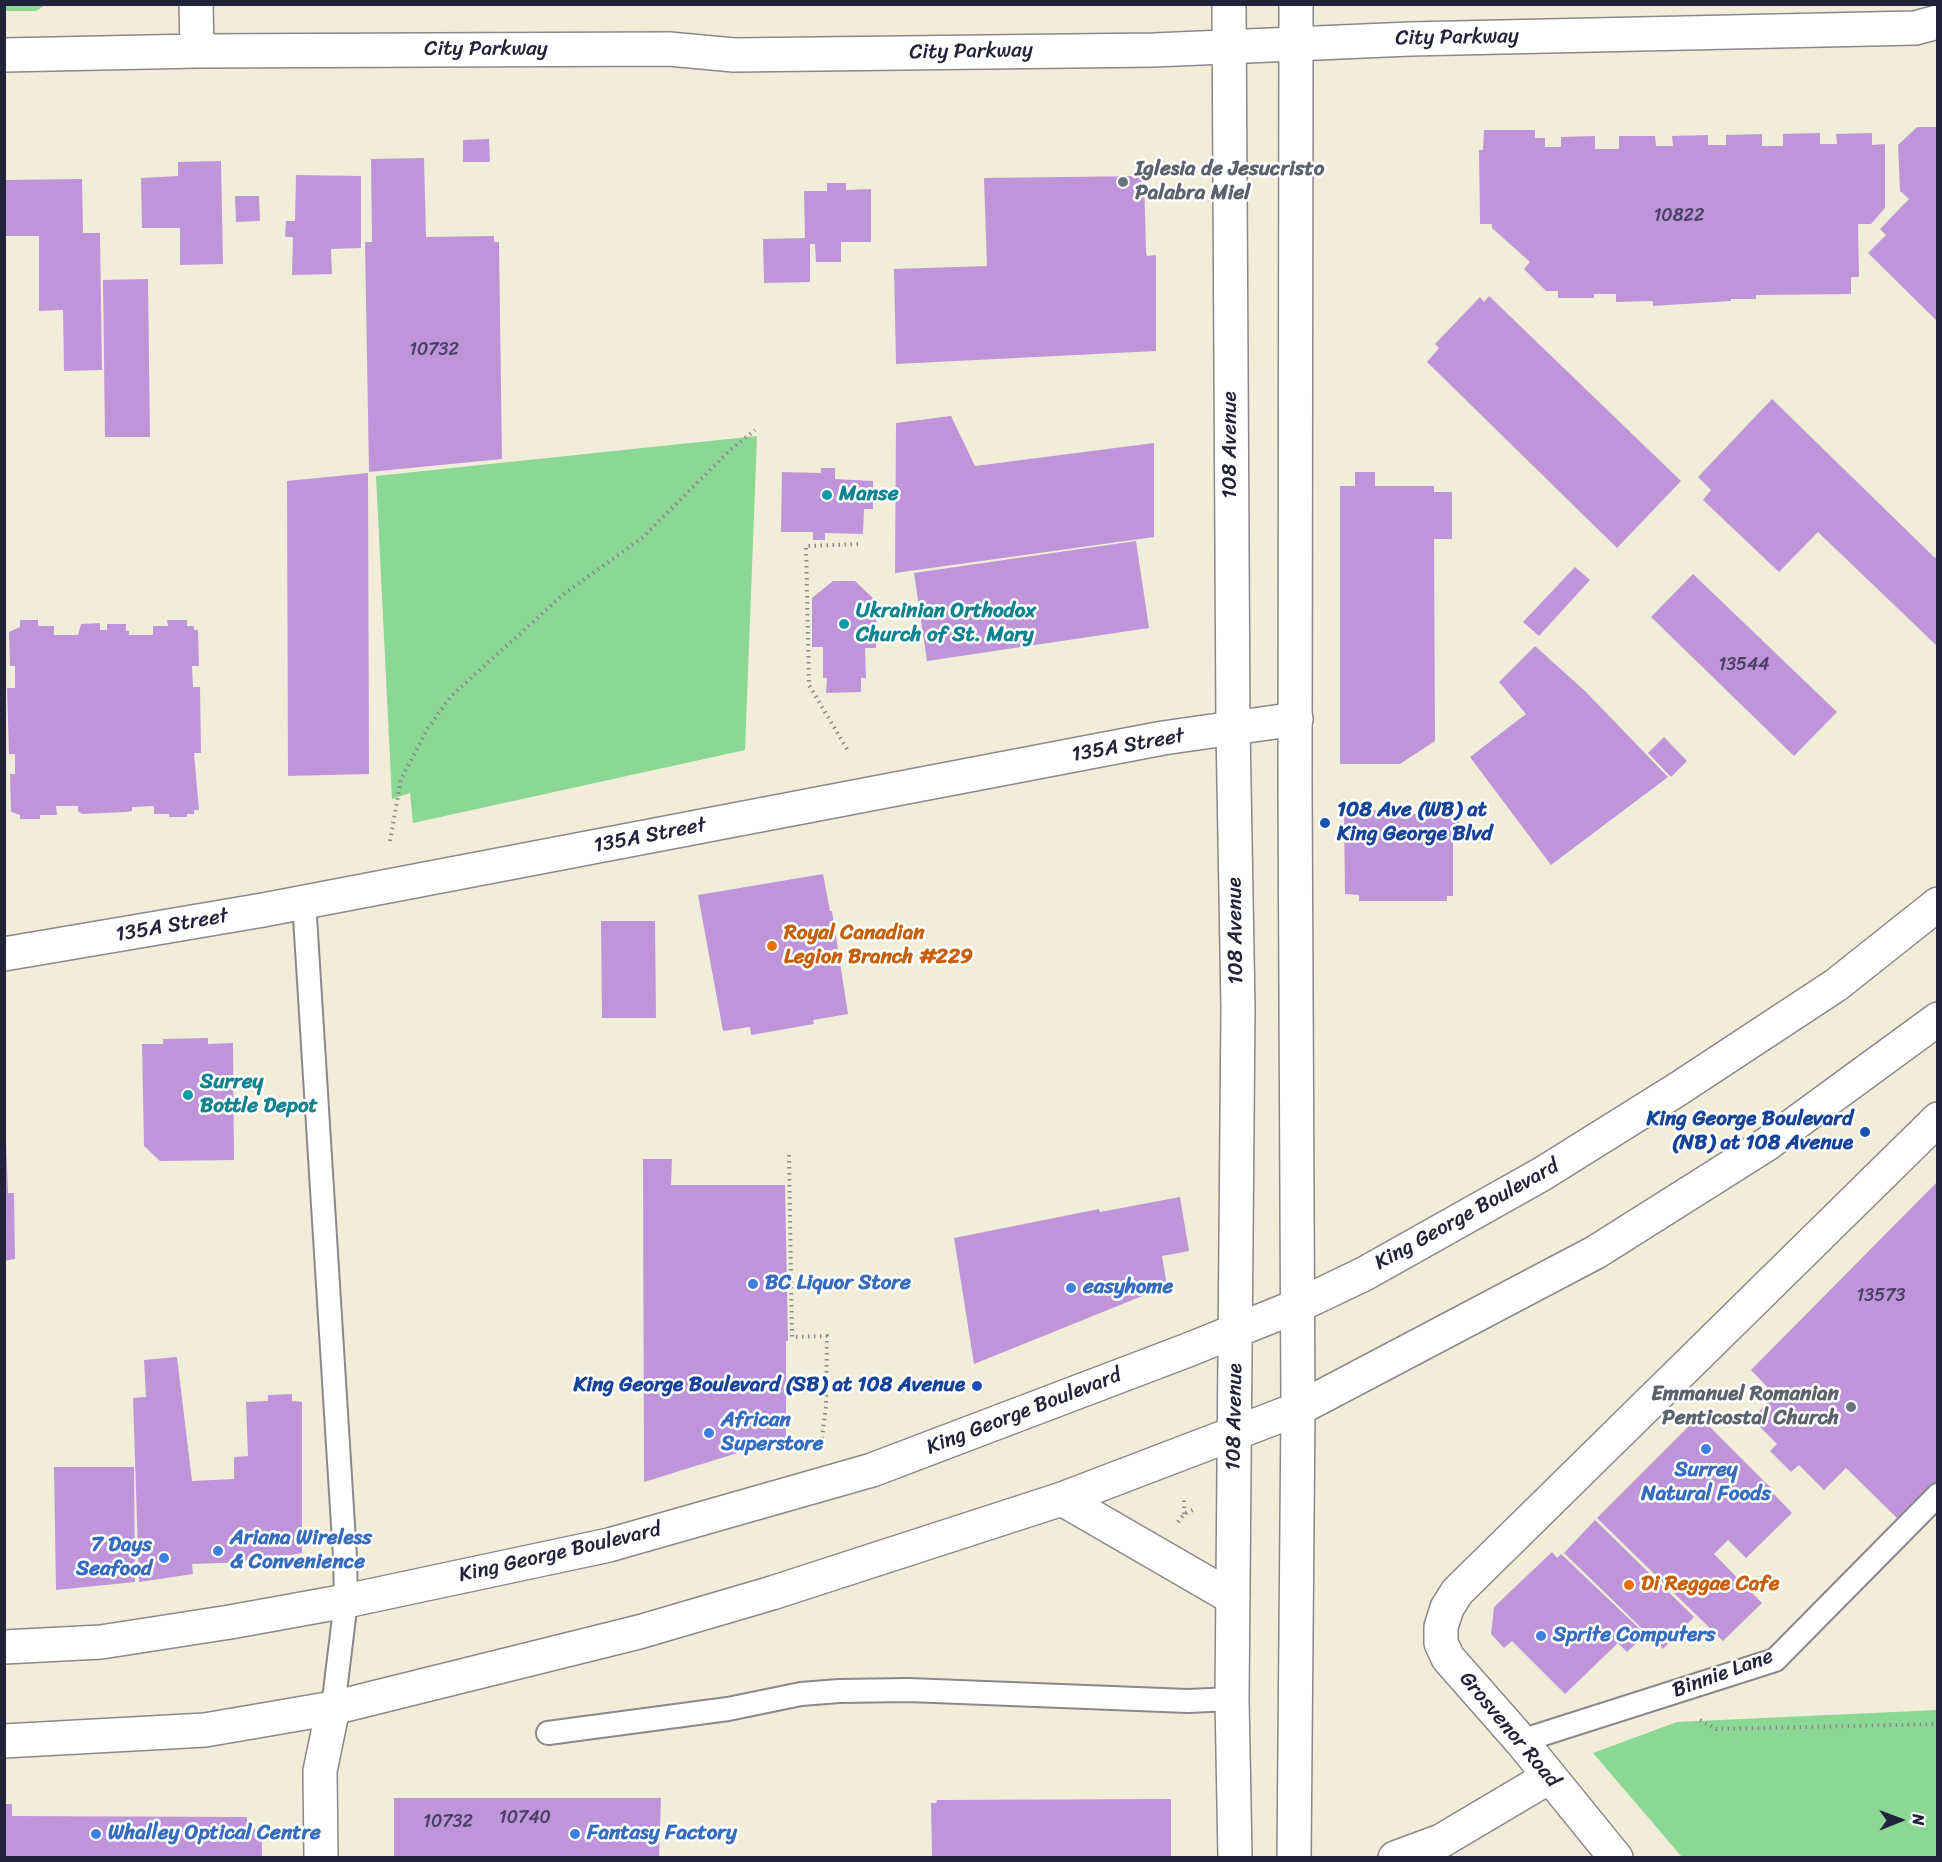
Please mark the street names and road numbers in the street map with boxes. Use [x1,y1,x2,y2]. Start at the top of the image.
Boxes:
street label: City Parkway [1395,24,1519,52]
street label: City Parkway [424,37,548,63]
street label: City Parkway [909,38,1033,66]
street label: 108 Avenue [1218,391,1244,499]
street label: 135A Street [1070,724,1186,768]
street label: 135A Street [592,813,708,859]
street label: 108 Avenue [1222,877,1250,985]
street label: 135A Street [114,904,230,948]
street label: King George Boulevard [1371,1154,1563,1276]
street label: King George Boulevard [923,1363,1125,1461]
street label: 108 Avenue [1221,1363,1249,1471]
street label: King George Boulevard [457,1517,663,1589]
street label: Binnie Lane [1669,1644,1777,1704]
street label: Grosvenor Road [1453,1667,1565,1793]

